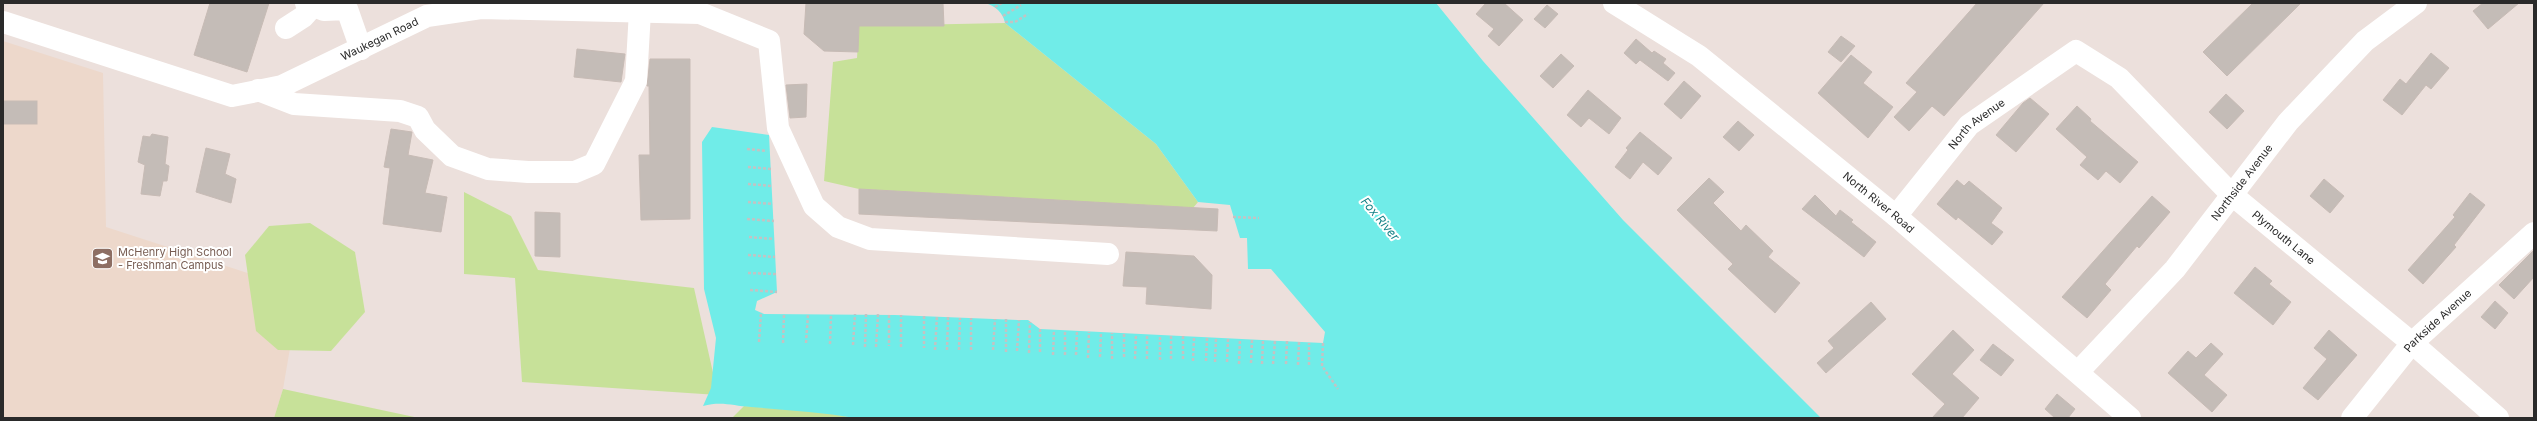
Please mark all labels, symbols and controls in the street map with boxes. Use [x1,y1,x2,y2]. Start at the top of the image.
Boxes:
street label: Waukegan Road [339,14,421,64]
street label: North Avenue [1945,95,2007,152]
street label: Northside Avenue [2208,141,2276,223]
street label: North River Road [1840,169,1917,236]
water label: Fox River [1358,194,1403,244]
street label: Plymouth Lane [2249,207,2318,267]
school or university icon: McHenry High School - Freshman Campus [90,245,116,271]
place label: McHenry High School - Freshman Campus [118,245,232,272]
street label: Parkside Avenue [2401,286,2474,355]

